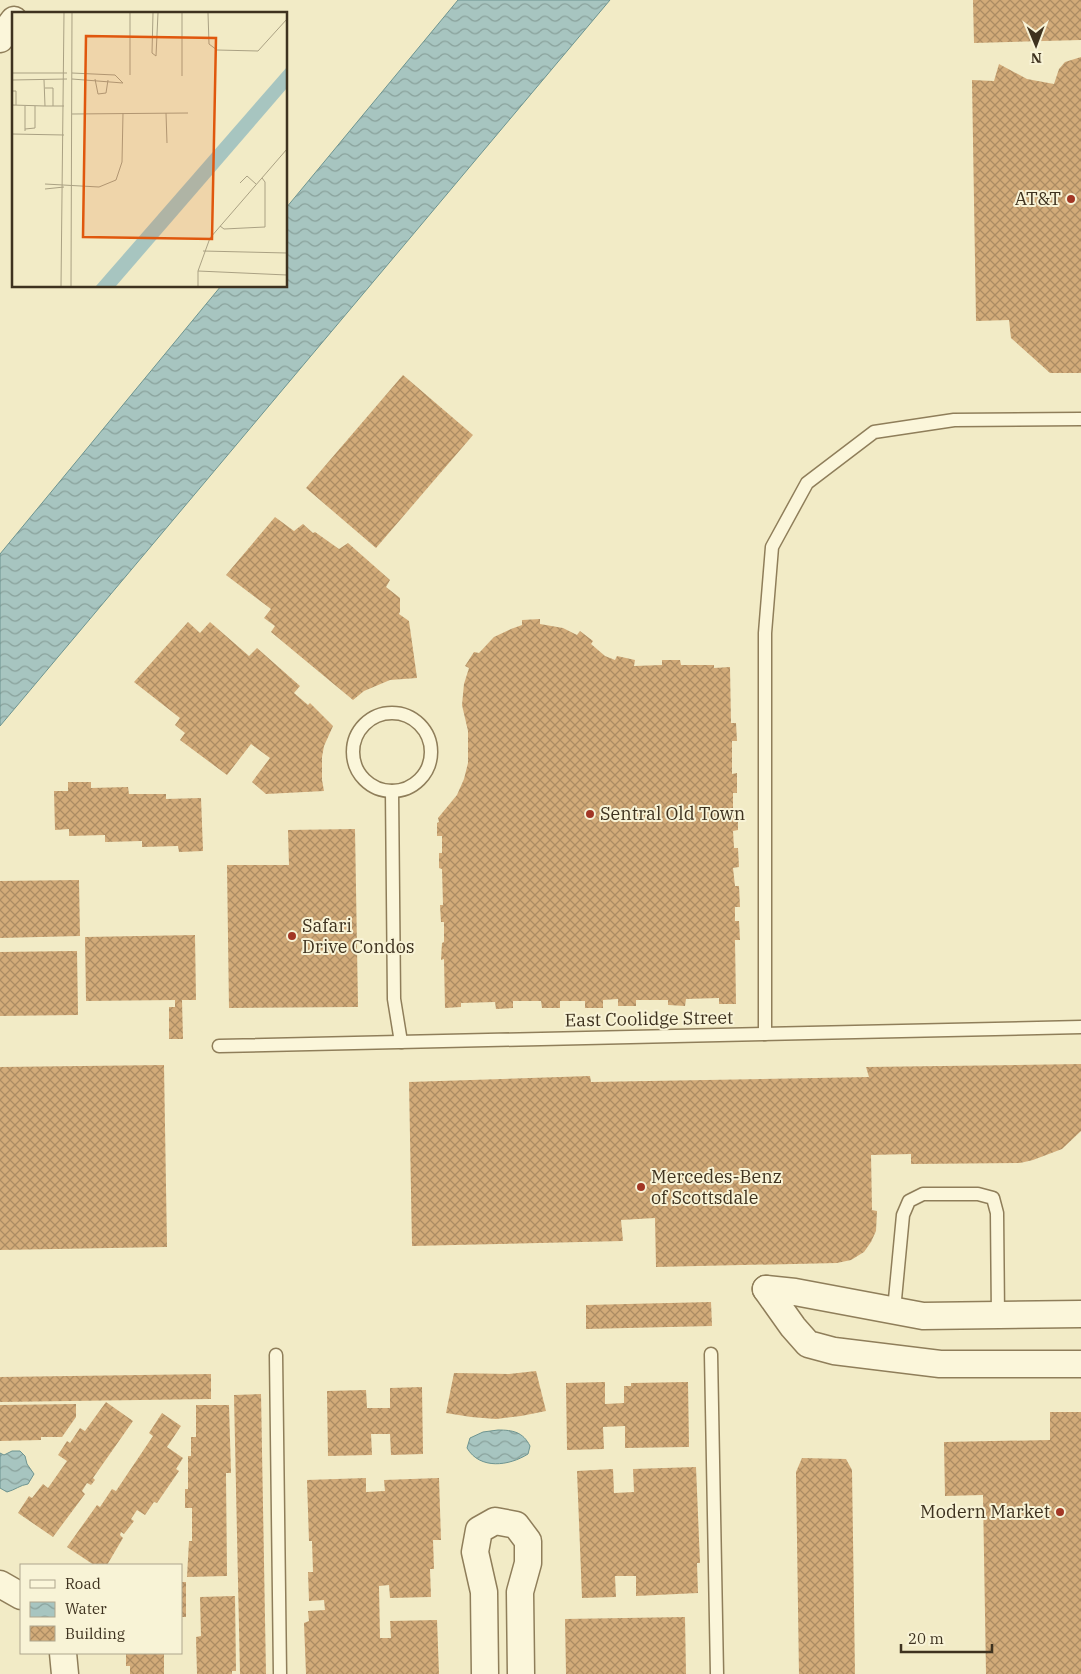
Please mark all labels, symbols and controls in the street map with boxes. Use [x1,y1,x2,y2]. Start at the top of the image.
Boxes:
inset map [12,12,288,288]
north arrow [1011,20,1061,70]
text: N [1031,49,1042,67]
place label: AT&T [1015,187,1061,210]
marker: AT&T [1065,193,1077,205]
place label: Sentral Old Town [600,802,745,825]
marker: Sentral Old Town [584,808,596,820]
place label: Safari Drive Condos [302,914,415,958]
marker: Safari Drive Condos [286,930,298,942]
street label: East Coolidge Street [564,1006,733,1031]
place label: Mercedes-Benz of Scottsdale [651,1165,782,1209]
marker: Mercedes-Benz of Scottsdale [635,1181,647,1193]
place label: Modern Market [920,1500,1050,1523]
marker: Modern Market [1054,1506,1066,1518]
legend [20,1564,182,1654]
text: Road [65,1574,101,1593]
text: Water [65,1599,107,1618]
scale bar [901,1622,992,1654]
text: Building [65,1624,125,1643]
text: 20 m [908,1629,944,1648]

